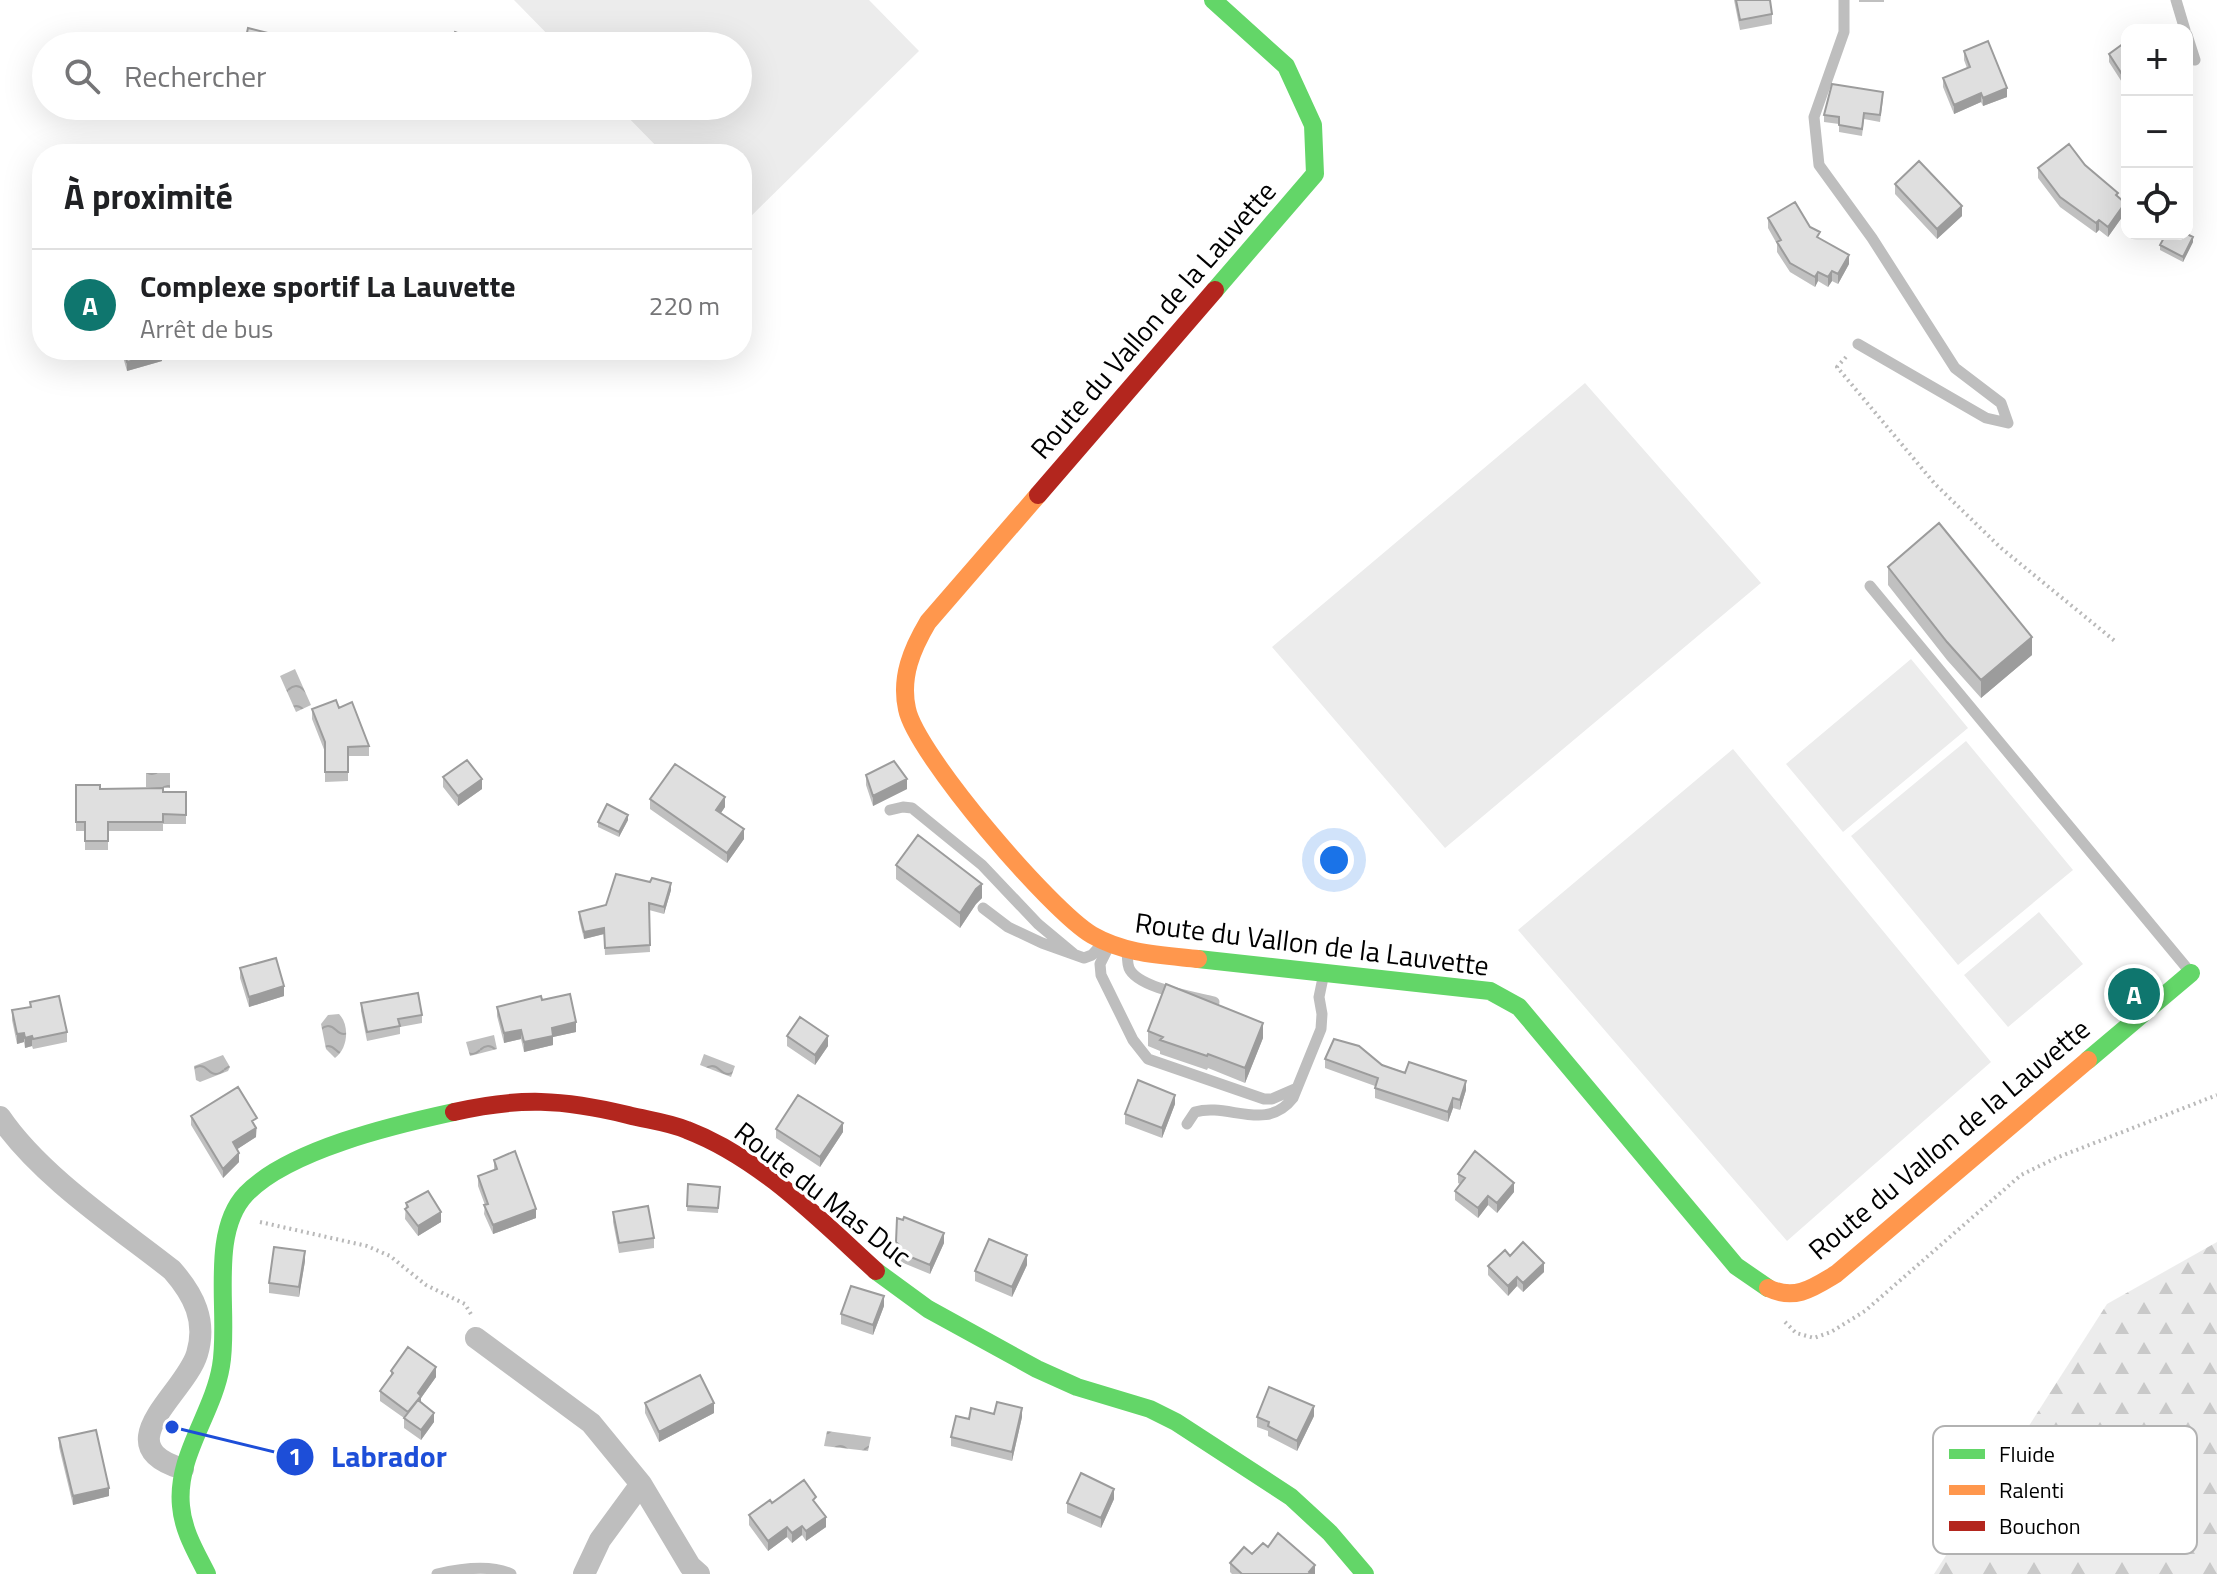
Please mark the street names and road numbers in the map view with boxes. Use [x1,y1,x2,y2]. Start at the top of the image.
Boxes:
street label: Route du Vallon de la Lauvette [1020,171,1286,468]
street label: Route du Vallon de la Lauvette [1133,900,1491,987]
street label: Route du Vallon de la Lauvette [1798,1008,2099,1270]
street label: Route du Mas Duc [726,1111,921,1277]

